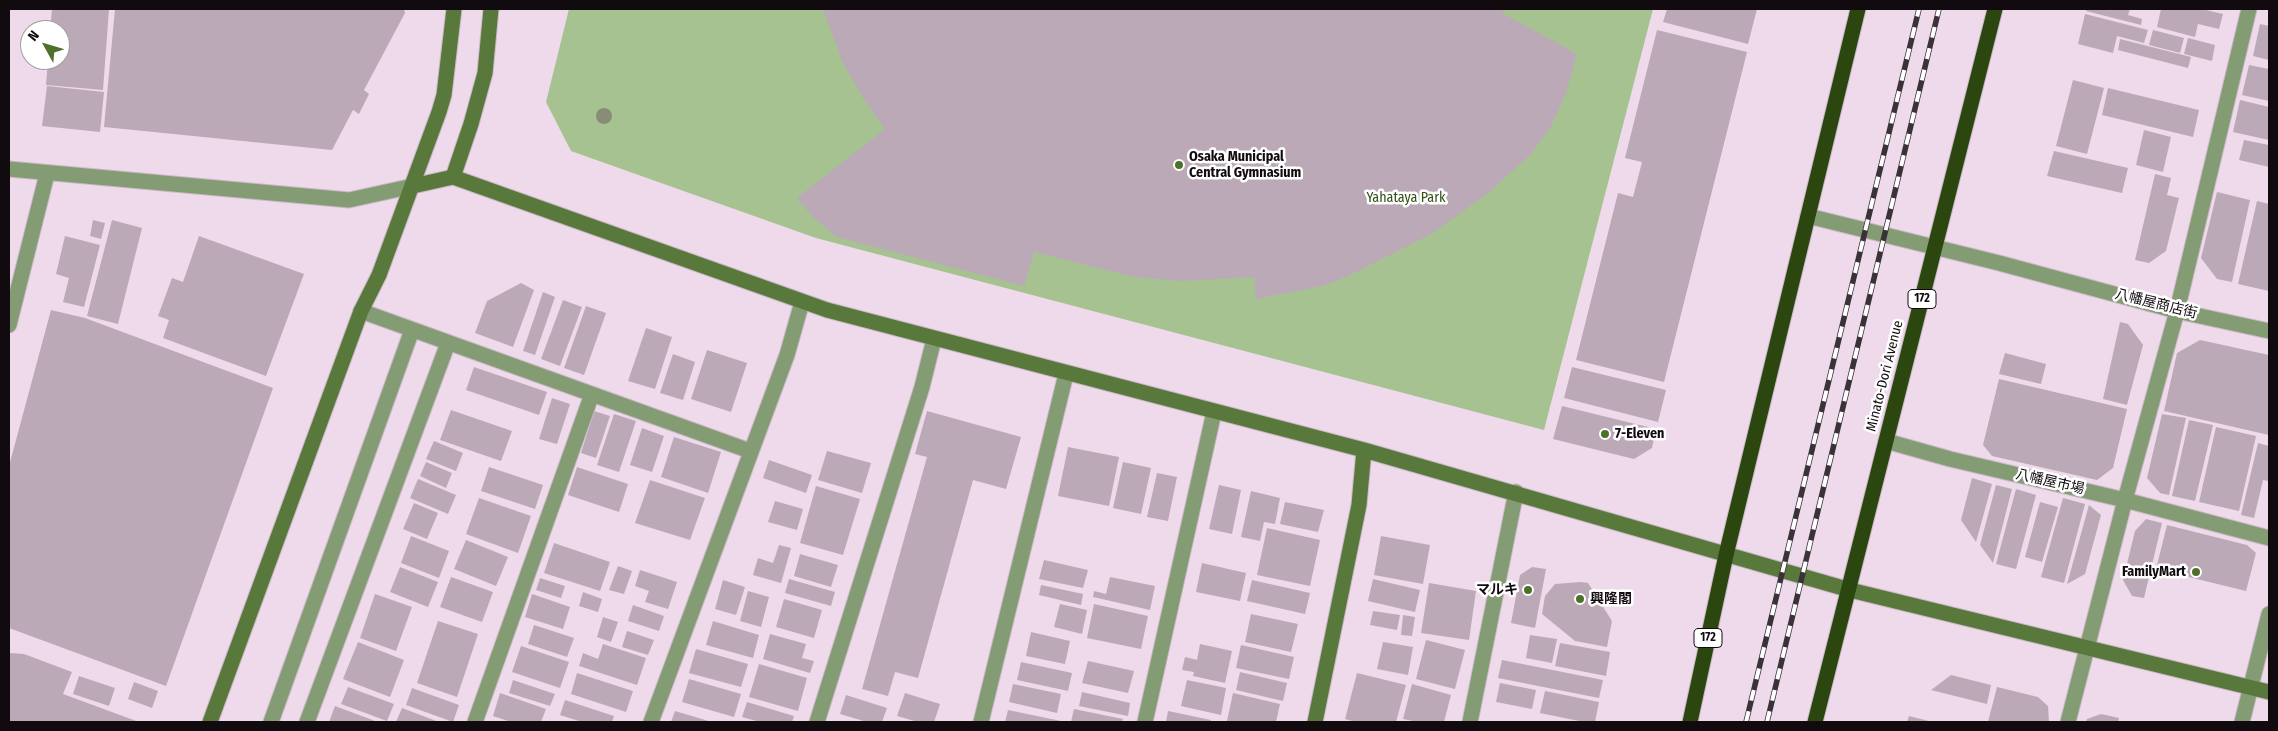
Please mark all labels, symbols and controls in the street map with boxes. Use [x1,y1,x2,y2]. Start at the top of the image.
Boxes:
north arrow [20,20,70,70]
text: N [24,27,43,44]
place label: Osaka Municipal Central Gymnasium [1189,149,1301,182]
marker: Osaka Municipal Central Gymnasium [1173,159,1185,171]
park label: Yahataya Park [1366,190,1446,206]
street label: 八幡屋商店街 [2113,286,2199,322]
road number: 172 [1908,290,1936,308]
street label: Minato-Dori Avenue [1863,319,1907,433]
place label: 7-Eleven [1615,426,1664,442]
marker: 7-Eleven [1599,428,1611,440]
street label: 八幡屋市場 [2014,466,2086,498]
place label: FamilyMart [2122,564,2186,580]
marker: FamilyMart [2190,566,2202,578]
place label: マルキ [1476,582,1518,598]
marker: マルキ [1522,584,1534,596]
place label: 興隆閣 [1590,591,1632,607]
marker: 興隆閣 [1574,593,1586,605]
road number: 172 [1694,628,1722,648]

